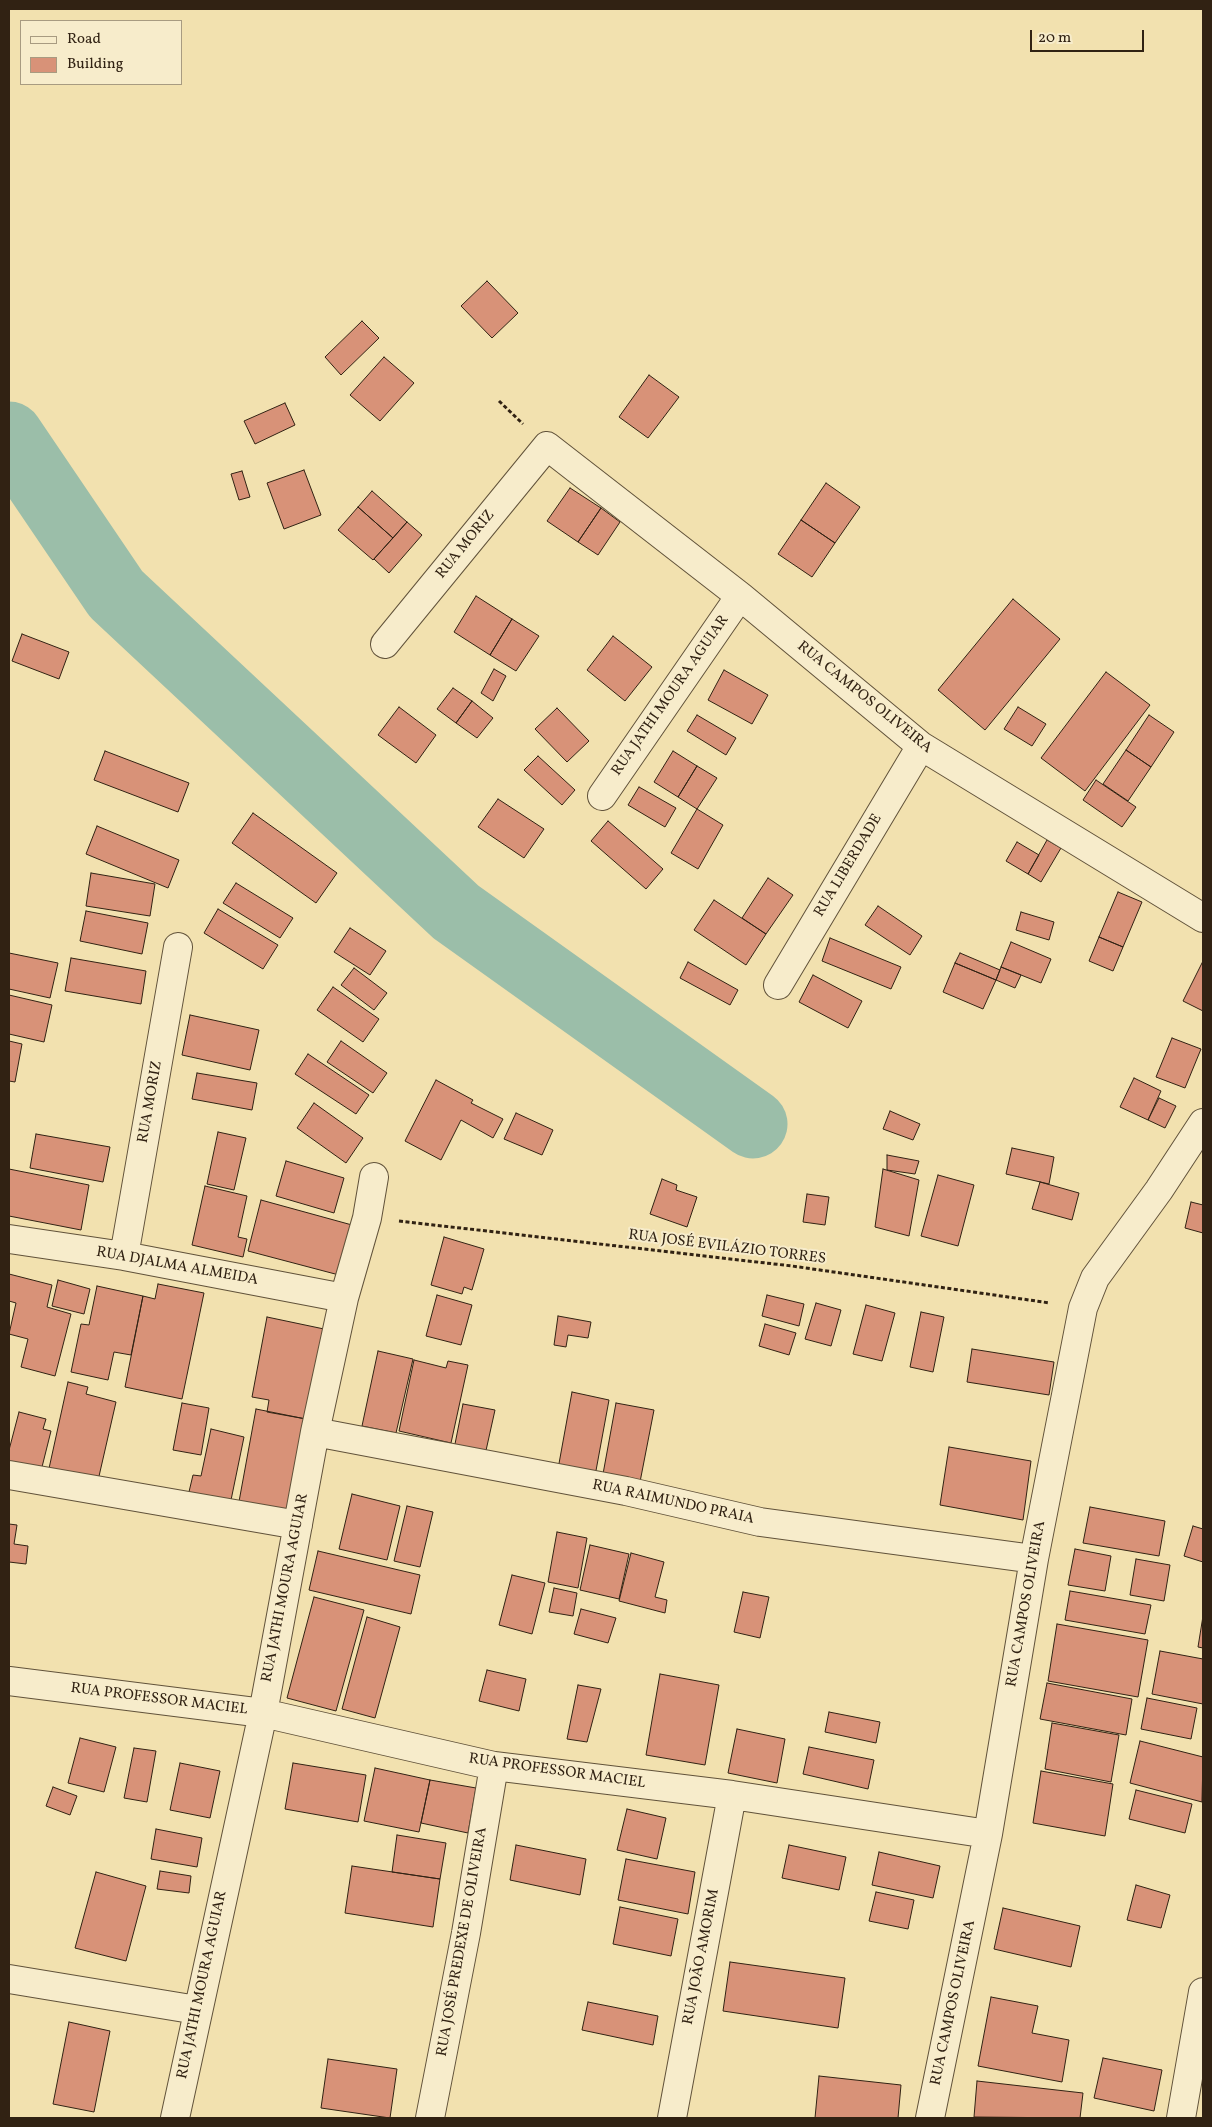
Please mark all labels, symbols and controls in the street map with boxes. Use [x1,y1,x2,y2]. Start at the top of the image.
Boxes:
legend [20,20,182,85]
scale bar [1032,20,1146,52]
text: 20 m [1038,28,1071,49]
text: Road [67,29,101,50]
text: Building [67,54,123,75]
street label: RUA MORIZ [433,507,499,583]
street label: RUA JATHI MOURA AGUIAR [609,612,733,780]
street label: RUA CAMPOS OLIVEIRA [793,638,935,758]
street label: RUA LIBERDADE [811,811,887,921]
street label: RUA MORIZ [135,1059,167,1145]
street label: RUA JOSÉ EVILÁZIO TORRES [627,1227,827,1269]
street label: RUA DJALMA ALMEIDA [95,1244,259,1290]
street label: RUA RAIMUNDO PRAIA [590,1477,756,1529]
street label: RUA JATHI MOURA AGUIAR [259,1492,313,1684]
street label: RUA CAMPOS OLIVEIRA [1004,1519,1050,1689]
street label: RUA PROFESSOR MACIEL [69,1680,249,1720]
street label: RUA PROFESSOR MACIEL [467,1751,647,1793]
street label: RUA JOSÉ PREDEXE DE OLIVEIRA [434,1826,492,2058]
street label: RUA JOÃO AMORIM [680,1887,724,2027]
street label: RUA JATHI MOURA AGUIAR [174,1889,232,2081]
street label: RUA CAMPOS OLIVEIRA [928,1919,980,2087]

